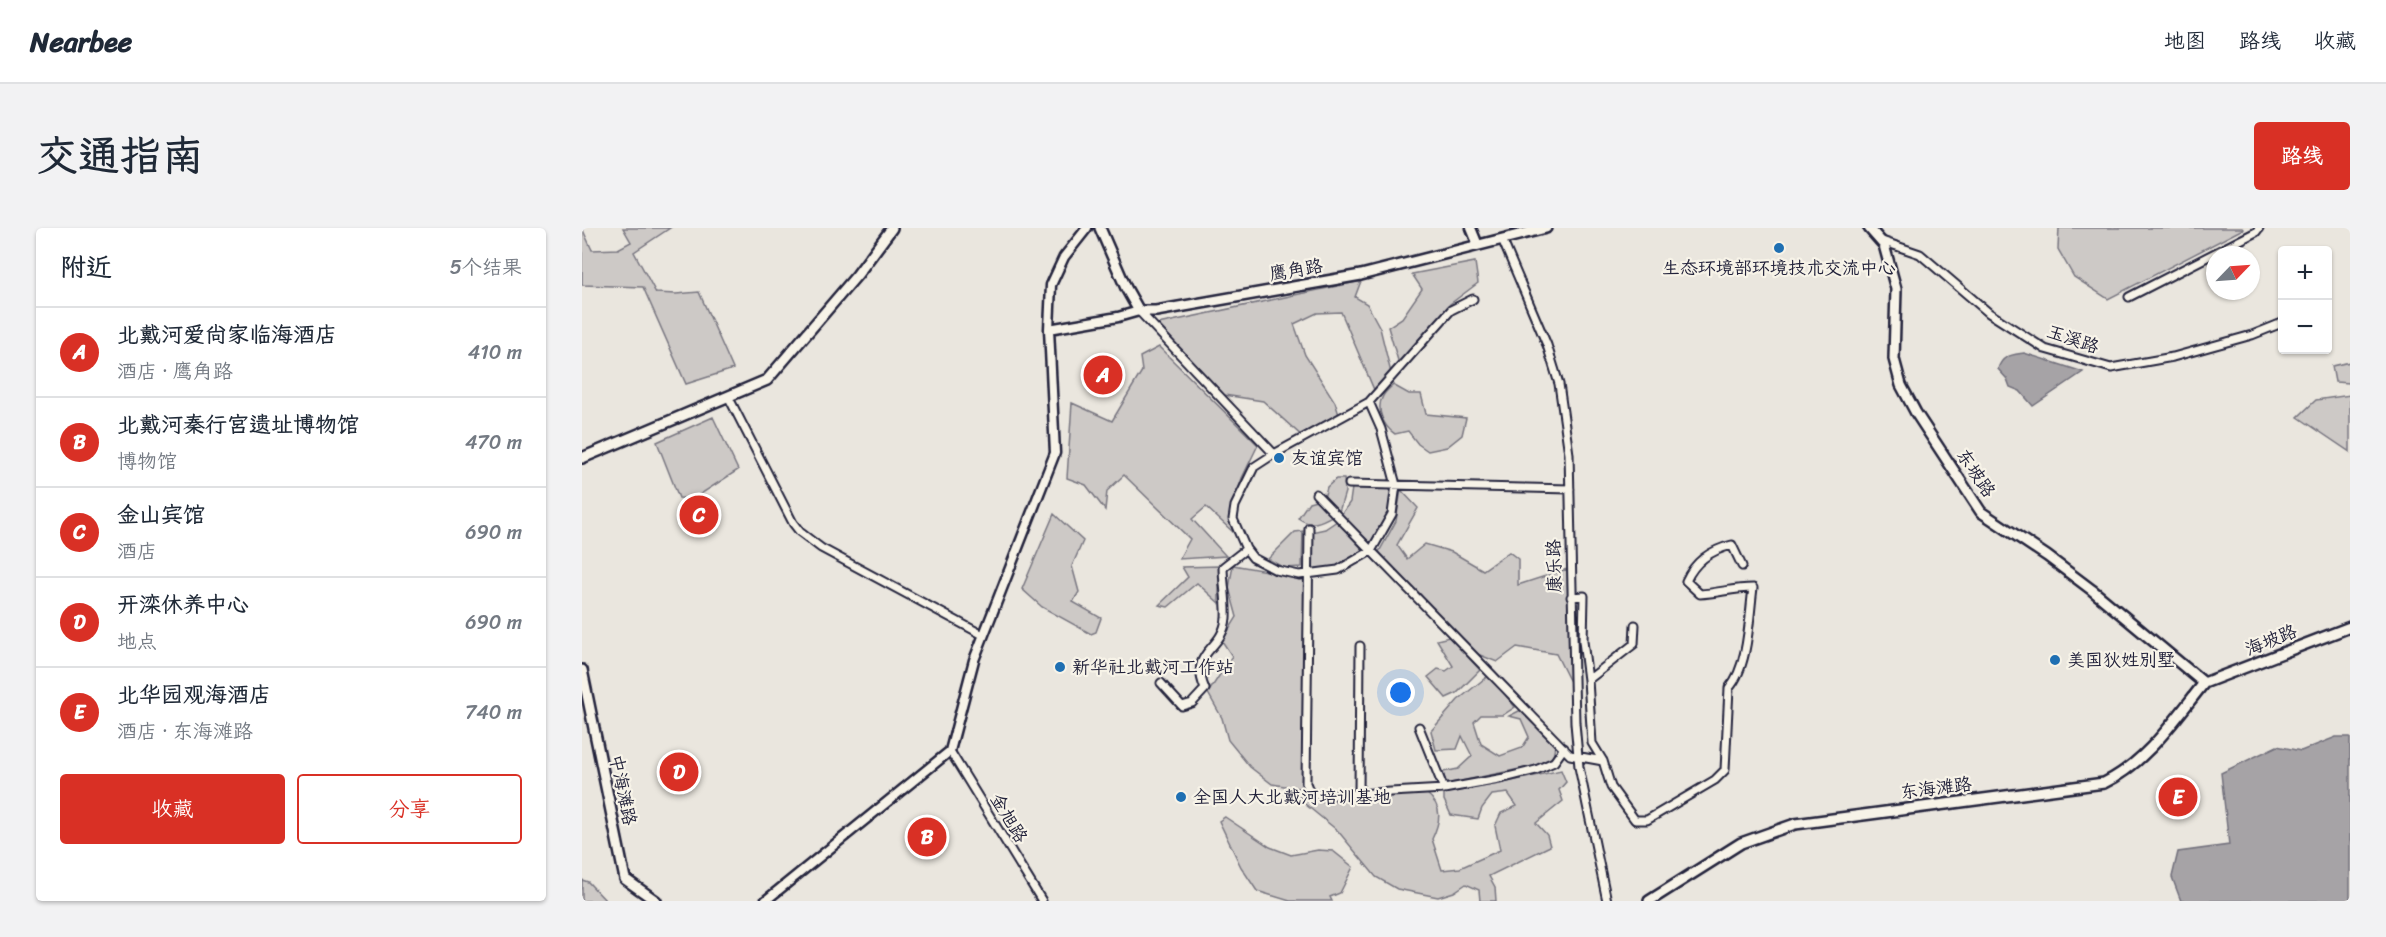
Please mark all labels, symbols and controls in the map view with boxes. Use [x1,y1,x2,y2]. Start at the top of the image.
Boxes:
text: Nearbee [30,17,132,66]
text: 地图 [2164,22,2206,60]
text: 路线 [2239,22,2281,60]
text: 收藏 [2314,22,2356,60]
text: 交通指南 [36,119,204,193]
button: 路线 [2254,122,2350,190]
marker: 生态环境部环境技术交流中心 [1772,241,1786,255]
text: 附近 [60,244,112,290]
north arrow [2206,246,2260,300]
map controls [2278,246,2332,354]
button: + [2278,246,2332,300]
text: 5个结果 [450,250,522,285]
street label: 鹰角路 [1267,250,1325,290]
place label: 生态环境部环境技术交流中心 [1662,252,1896,284]
button: − [2278,300,2332,354]
text: 北戴河爱尚家临海酒店 [117,315,337,354]
street label: 玉溪路 [2042,315,2104,363]
text: A [73,335,86,370]
text: 410 m [468,335,522,370]
pin: A [1084,352,1122,398]
text: 酒店 · 鹰角路 [117,354,233,389]
text: 北戴河秦行宫遗址博物馆 [117,405,359,444]
text: B [73,425,86,460]
text: 470 m [465,425,522,460]
place label: 友谊宾馆 [1291,442,1363,474]
street label: 东坡路 [1948,442,2004,504]
text: 博物馆 [117,444,177,479]
marker: 友谊宾馆 [1272,451,1286,465]
pin: C [680,492,718,538]
text: 金山宾馆 [117,495,205,534]
text: C [73,515,86,550]
text: 690 m [465,515,522,550]
text: 酒店 [117,534,157,569]
street label: 康乐路 [1538,539,1570,593]
text: 开滦休养中心 [117,585,249,624]
text: D [74,605,85,640]
text: 690 m [465,605,522,640]
street label: 海坡路 [2240,615,2302,665]
text: 地点 [117,624,157,659]
place label: 美国狄姓别墅 [2067,644,2175,676]
place label: 新华社北戴河工作站 [1072,651,1234,683]
marker: 美国狄姓别墅 [2048,653,2062,667]
marker: 新华社北戴河工作站 [1053,660,1067,674]
text: 北华园观海酒店 [117,675,271,714]
your location [1386,678,1415,707]
text: E [74,695,85,730]
text: 740 m [465,695,522,730]
text: 酒店 · 东海滩路 [117,714,253,749]
pin: D [660,750,698,794]
street label: 中海滩路 [600,751,646,829]
street label: 东海滩路 [1898,768,1974,808]
button: 收藏 [60,774,285,844]
button: 分享 [297,774,522,844]
pin: E [2158,774,2198,820]
place label: 全国人大北戴河培训基地 [1193,781,1391,813]
street label: 金旭路 [981,787,1037,849]
marker: 全国人大北戴河培训基地 [1174,790,1188,804]
pin: B [908,814,946,860]

